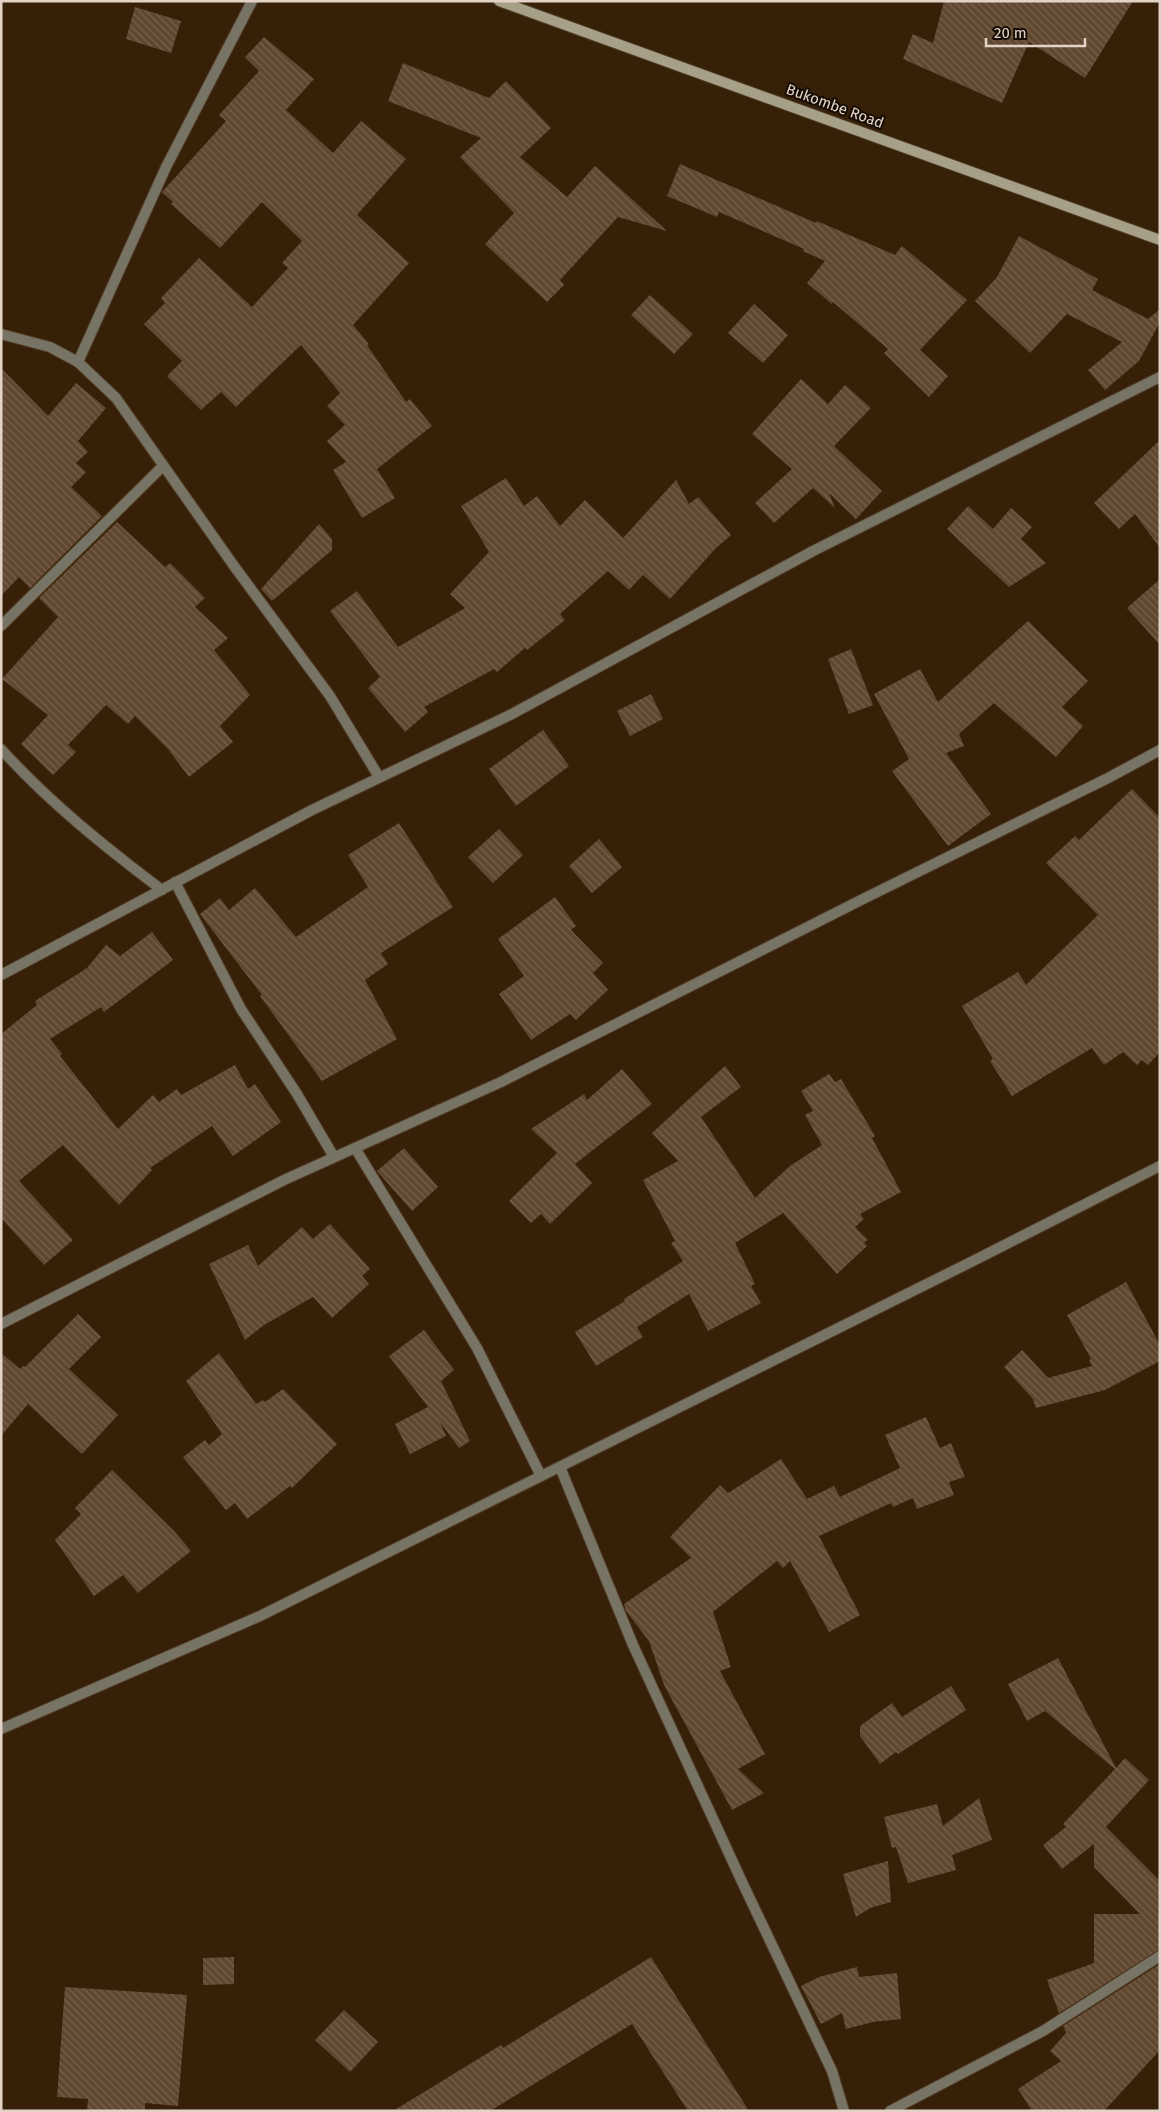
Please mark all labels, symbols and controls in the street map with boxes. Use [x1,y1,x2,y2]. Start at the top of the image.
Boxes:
scale bar [986,15,1085,47]
text: 20 m [994,24,1027,42]
street label: Bukombe Road [784,80,886,132]

